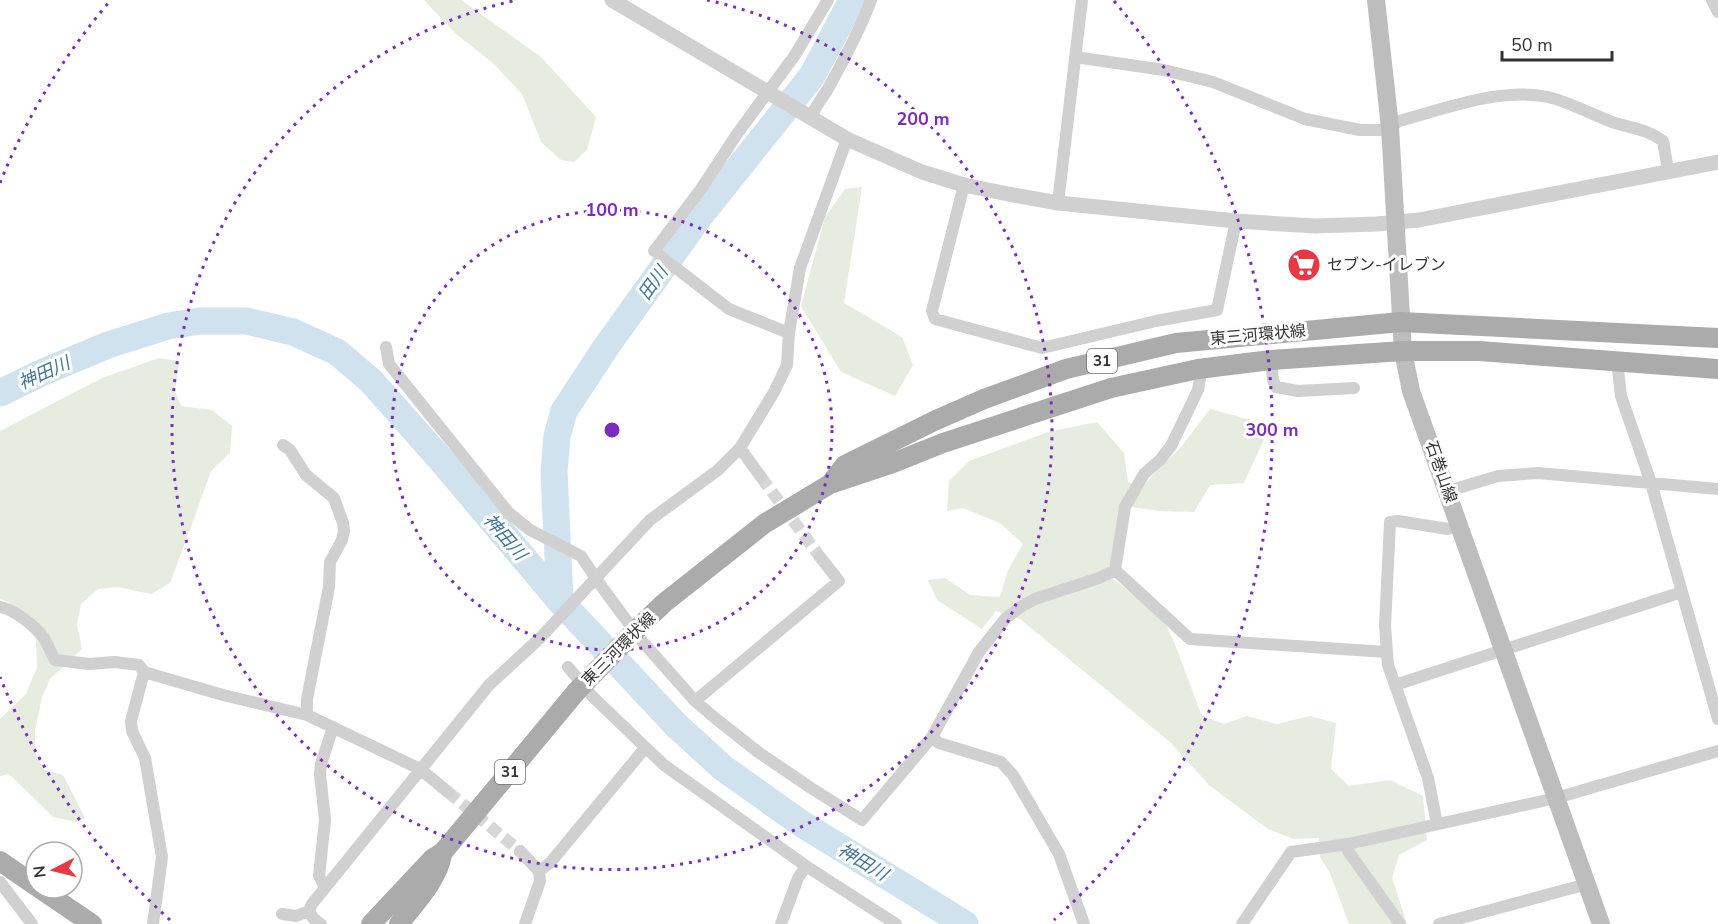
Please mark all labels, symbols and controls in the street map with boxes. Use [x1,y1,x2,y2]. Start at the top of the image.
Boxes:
scale bar [1502,24,1612,62]
text: 50 m [1511,33,1553,57]
text: 200 m [896,107,950,131]
text: 100 m [585,198,639,222]
supermarket icon: セブン-イレブン [1286,247,1322,283]
place label: セブン-イレブン [1327,254,1446,276]
water label: 田川 [633,260,674,305]
street label: 東三河環状線 [1209,320,1307,350]
road number: 31 [1087,349,1117,373]
water label: 神田川 [14,350,75,395]
text: 300 m [1245,418,1299,442]
centre of rings [602,420,622,440]
street label: 石巻山線 [1420,438,1462,506]
water label: 神田川 [478,509,533,567]
street label: 東三河環状線 [577,607,661,691]
road number: 31 [495,760,525,784]
water label: 神田川 [834,838,894,887]
north arrow [24,840,84,900]
text: N [28,864,52,879]

